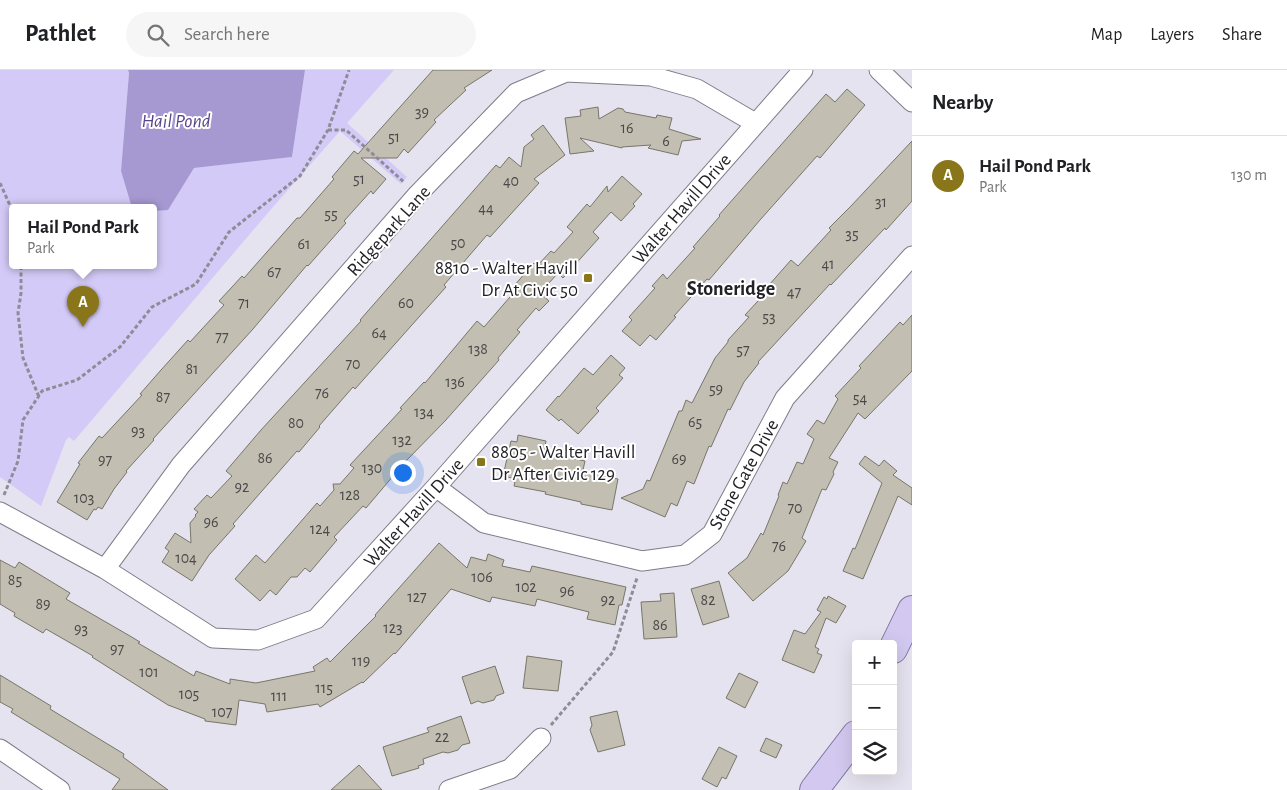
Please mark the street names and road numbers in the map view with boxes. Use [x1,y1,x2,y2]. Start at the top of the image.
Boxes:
street label: Walter Havill Drive [629,150,735,268]
street label: Ridgepark Lane [344,182,434,280]
street label: Stone Gate Drive [706,416,782,533]
street label: Walter Havill Drive [361,455,468,571]

